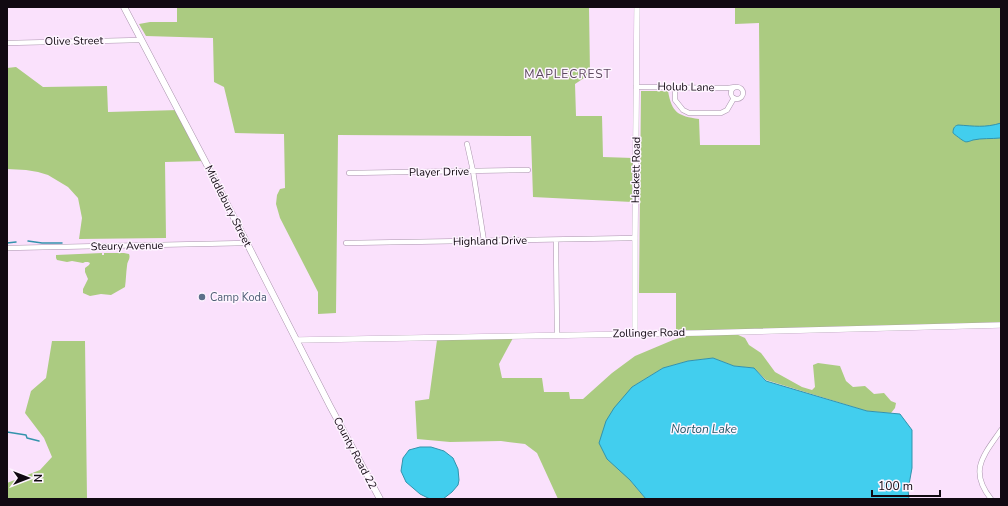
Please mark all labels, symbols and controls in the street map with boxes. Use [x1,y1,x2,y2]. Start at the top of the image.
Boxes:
street label: Olive Street [45,33,104,49]
district label: MAPLECREST [524,66,612,82]
street label: Holub Lane [657,79,715,95]
street label: Hackett Road [628,137,644,203]
street label: Middlebury Street [201,163,255,249]
street label: Player Drive [409,164,469,180]
street label: Highland Drive [453,233,527,249]
street label: Steury Avenue [90,238,164,254]
place label: Camp Koda [210,290,267,305]
marker: Camp Koda [197,292,207,302]
street label: Zollinger Road [613,325,685,341]
street label: County Road 22 [330,414,380,492]
water label: Norton Lake [671,421,738,437]
north arrow [8,458,48,498]
scale bar [872,472,940,498]
text: N [30,474,45,482]
text: 100 m [878,478,913,494]

